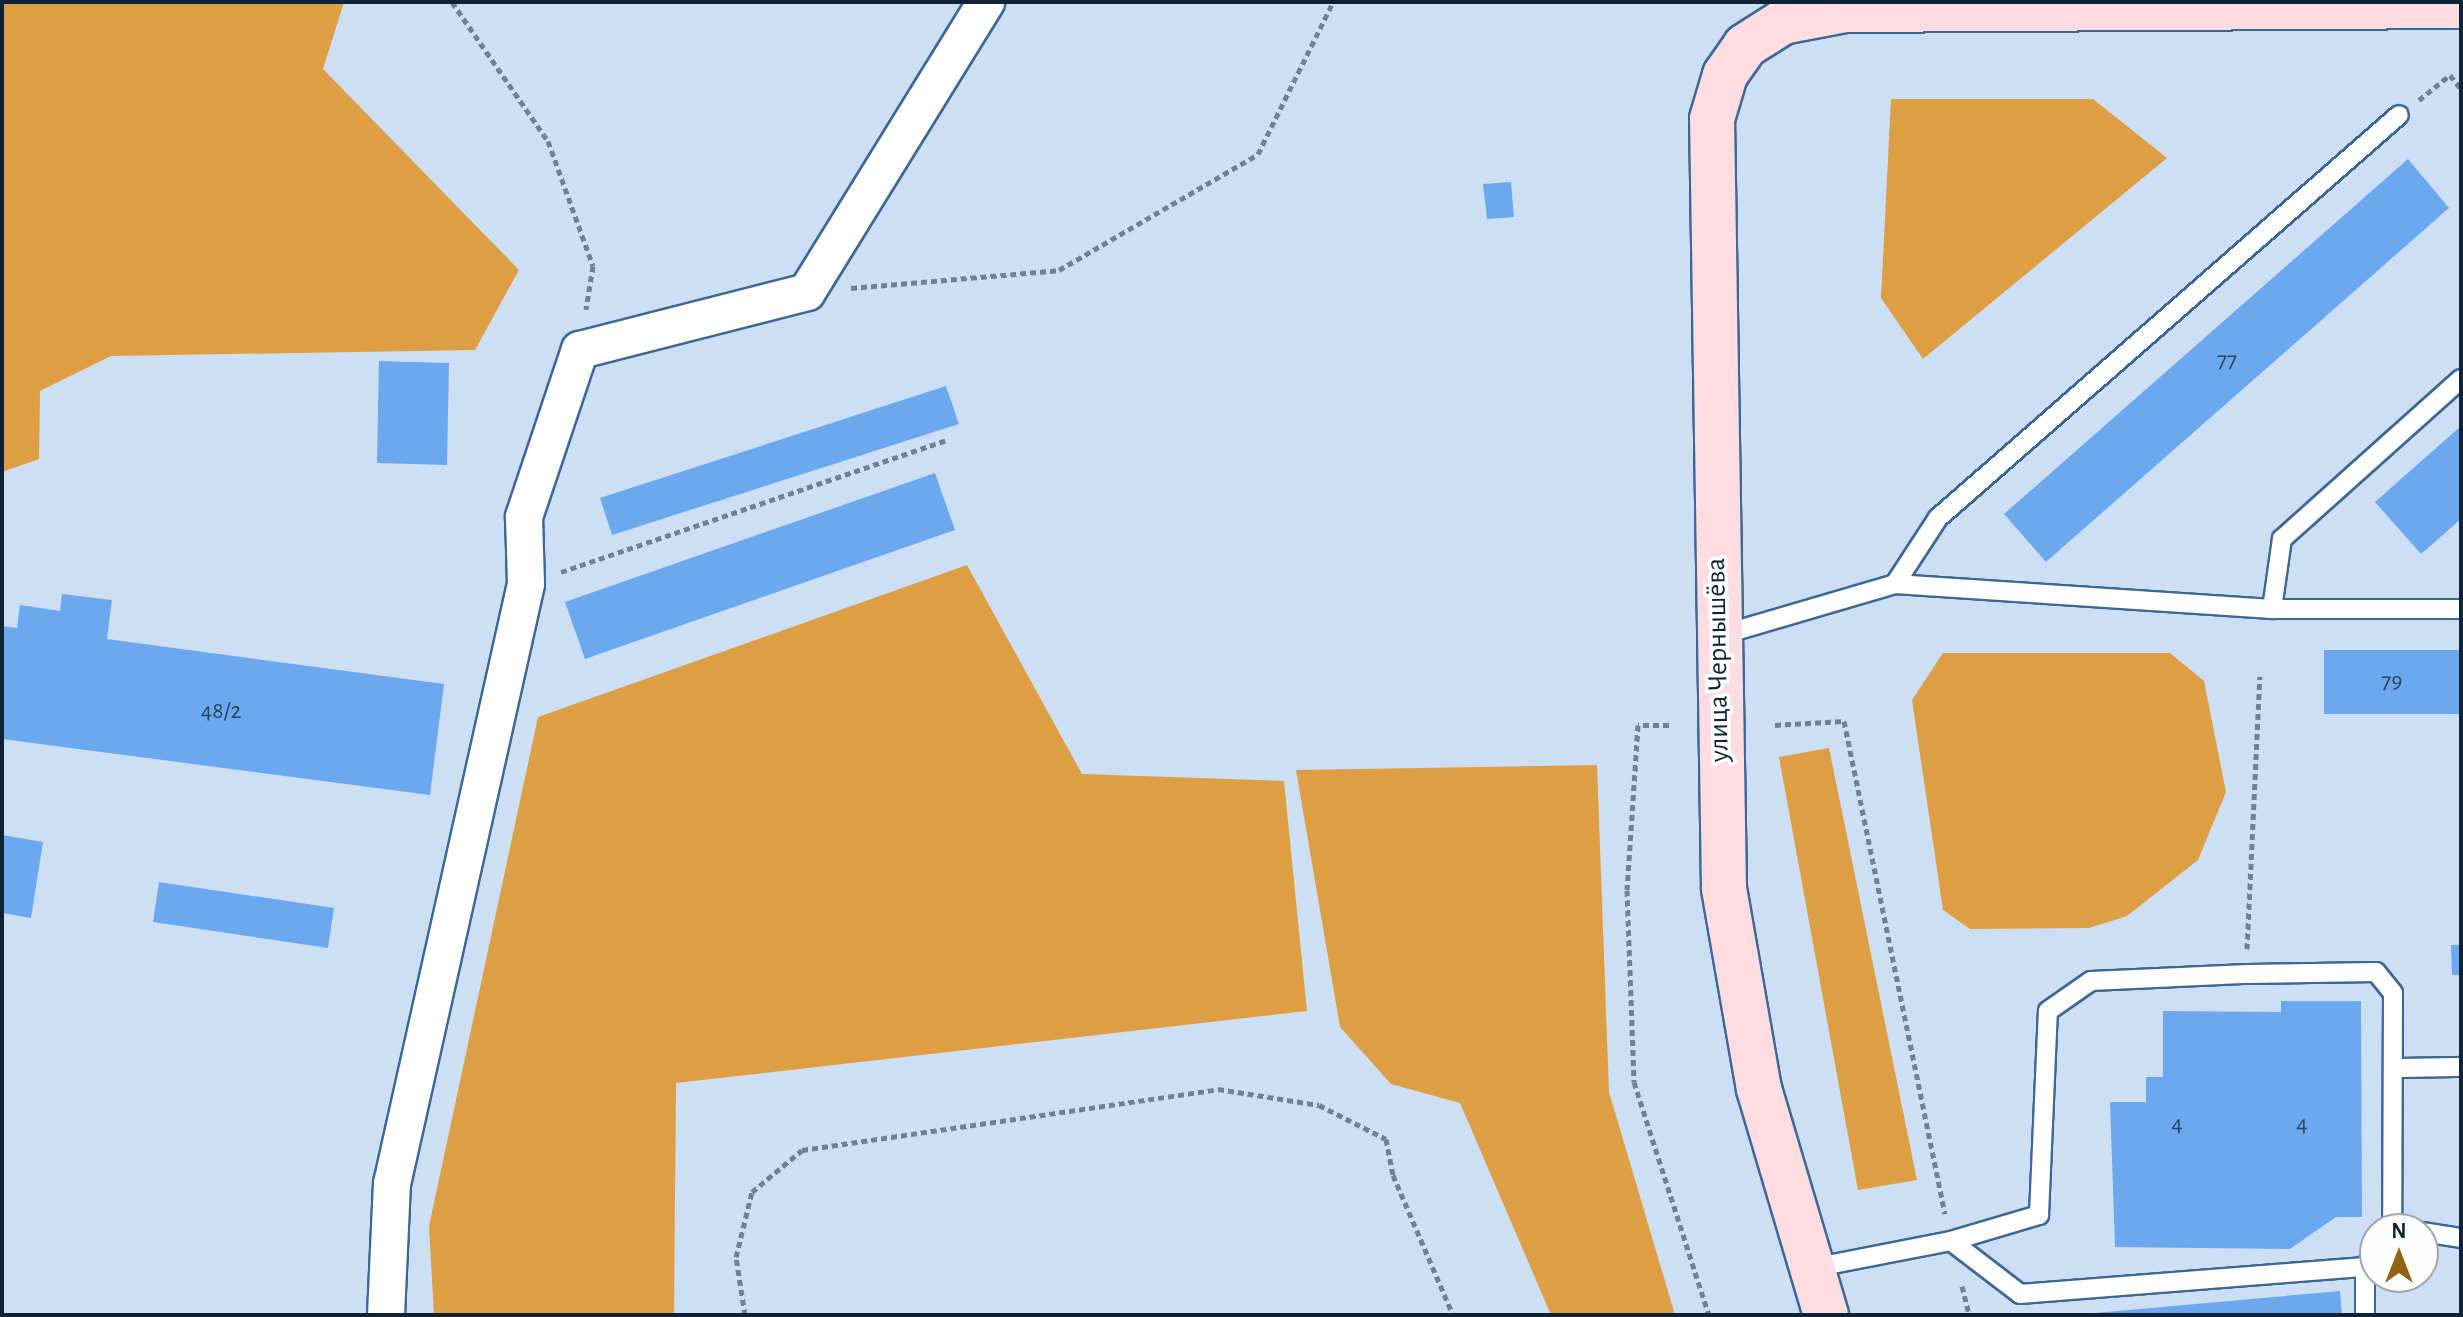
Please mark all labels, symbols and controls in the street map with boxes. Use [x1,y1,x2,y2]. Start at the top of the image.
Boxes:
house number: 77 [2217,347,2237,375]
street label: улица Чернышёва [1699,558,1737,762]
house number: 79 [2381,668,2403,696]
house number: 48/2 [201,698,241,726]
house number: 4 [2171,1111,2183,1139]
house number: 4 [2296,1111,2308,1139]
north arrow [2359,1213,2439,1293]
text: N [2391,1220,2407,1242]

